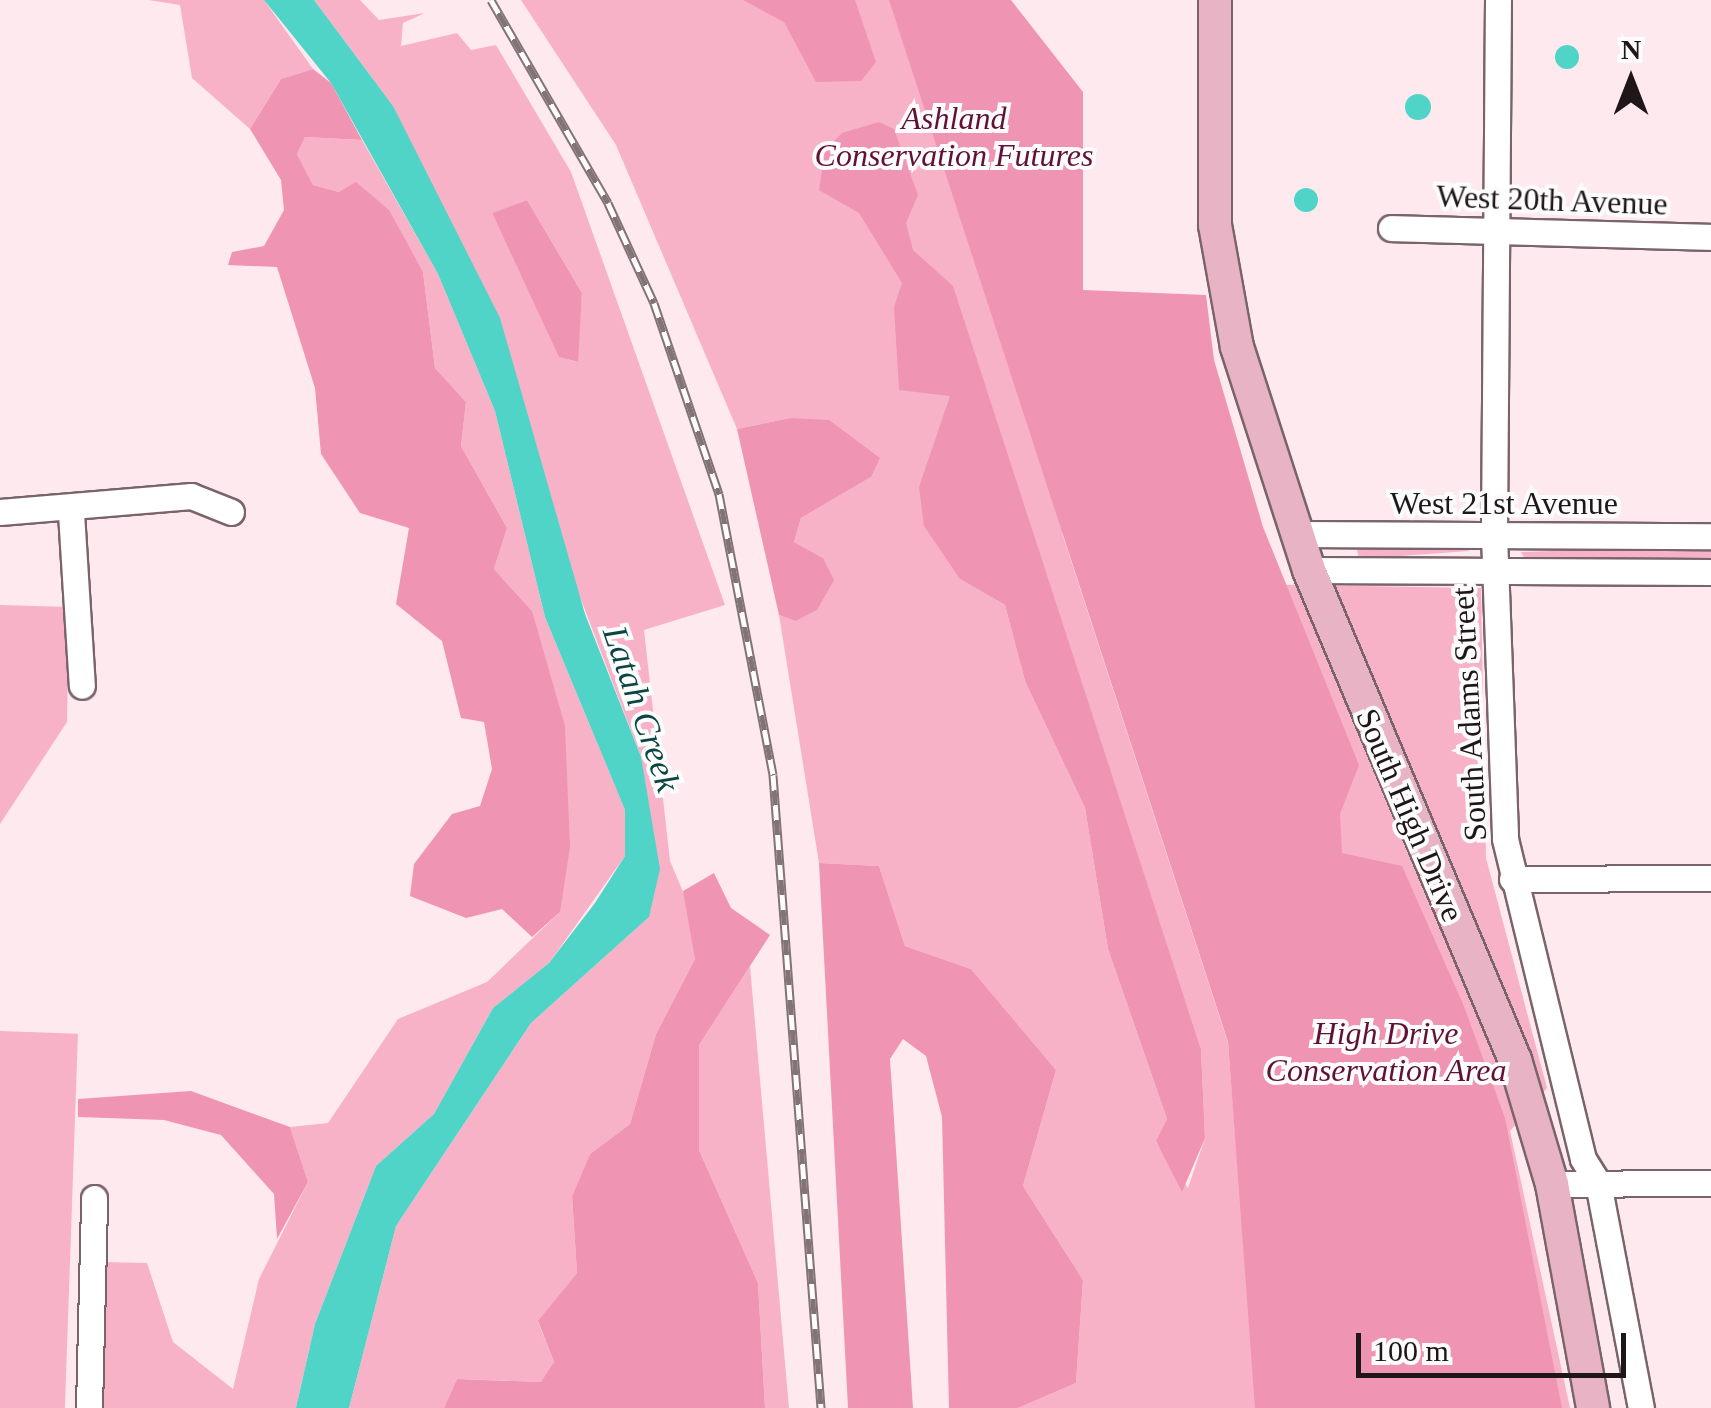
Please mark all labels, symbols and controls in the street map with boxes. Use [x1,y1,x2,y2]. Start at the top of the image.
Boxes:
north arrow [1581,30,1681,130]
text: N [1621,34,1641,65]
park label: Ashland Conservation Futures [815,100,1093,175]
street label: West 20th Avenue [1435,177,1669,223]
street label: West 21st Avenue [1389,484,1619,522]
street label: South Adams Street [1443,585,1495,843]
water label: Latah Creek [593,621,689,797]
street label: South High Drive [1348,703,1472,927]
park label: High Drive Conservation Area [1265,1015,1507,1090]
scale bar [1361,1313,1631,1375]
text: 100 m [1373,1334,1449,1367]

